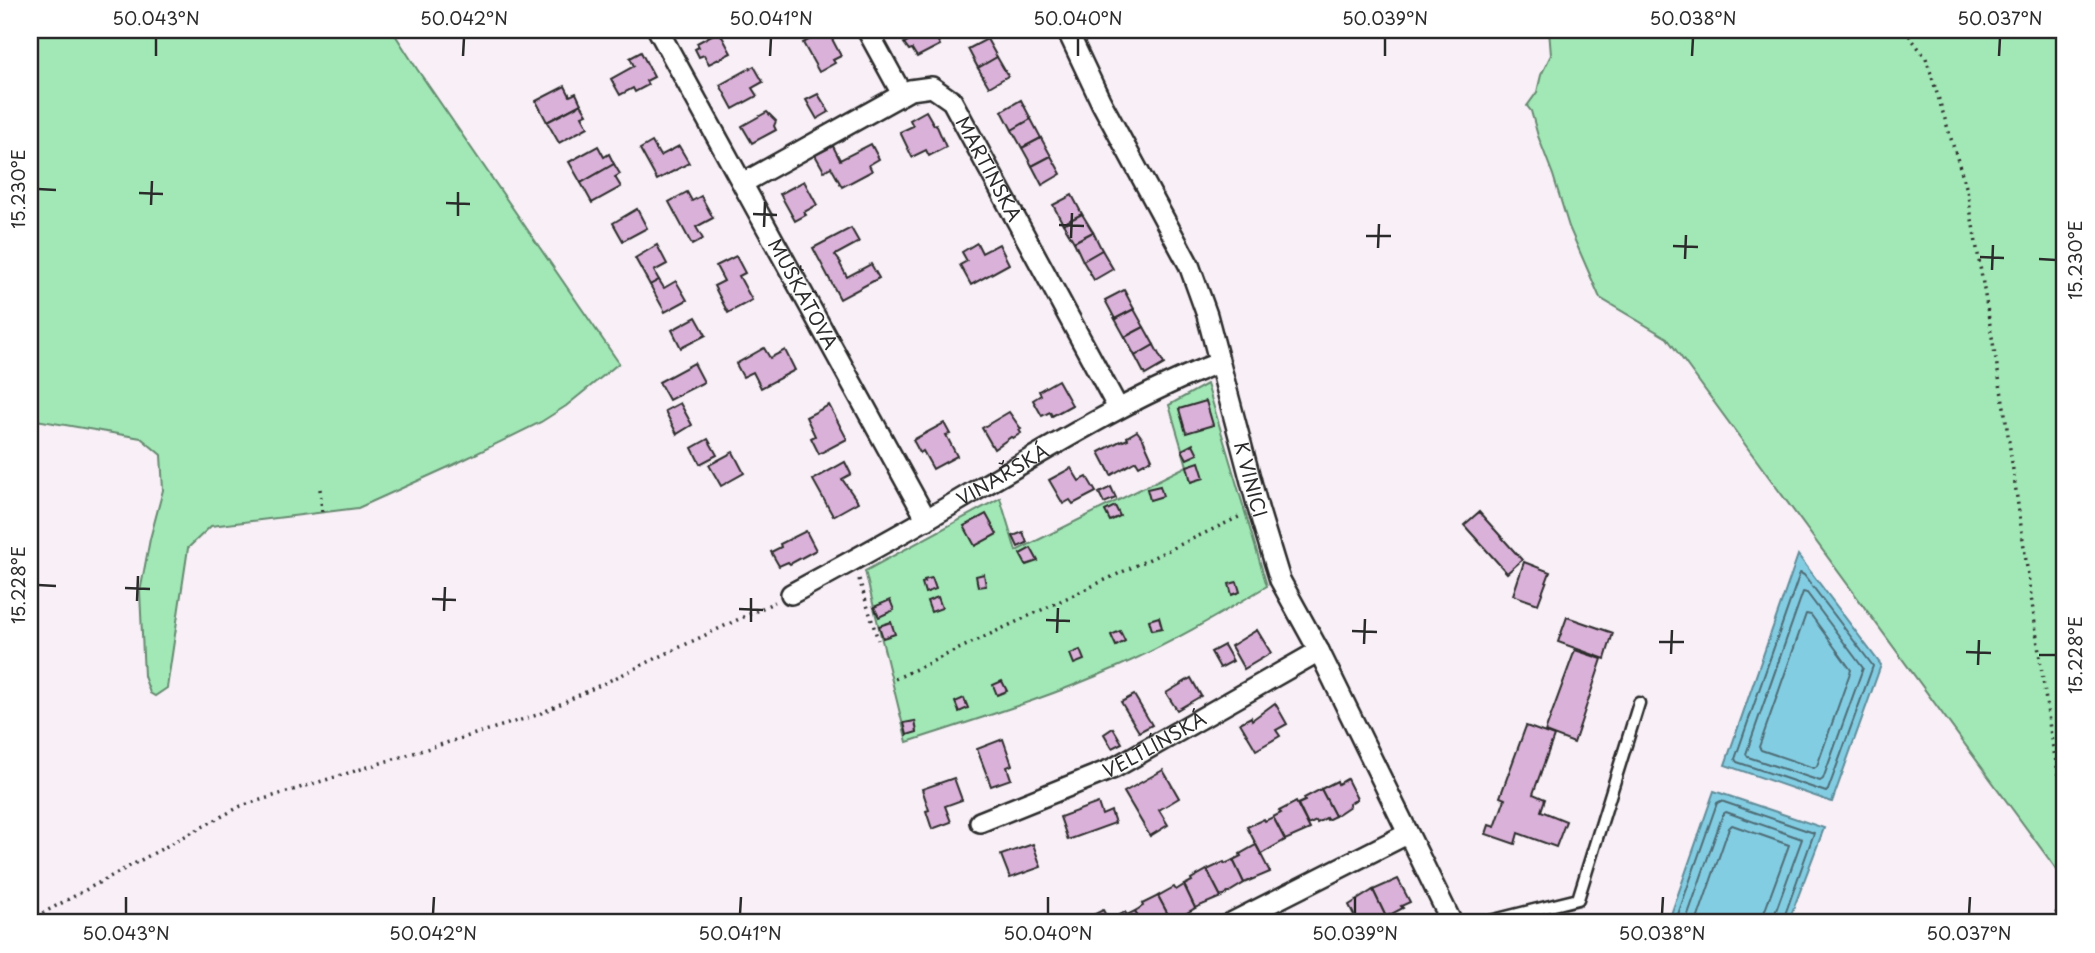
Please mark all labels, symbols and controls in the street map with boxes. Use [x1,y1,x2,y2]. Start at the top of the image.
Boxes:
text: 50.043°N [112,4,200,31]
text: 50.042°N [420,4,508,31]
text: 50.041°N [729,4,813,31]
text: 50.040°N [1033,4,1123,31]
text: 50.039°N [1342,4,1428,31]
text: 50.038°N [1650,4,1736,31]
text: 50.037°N [1957,4,2043,31]
street label: MARTINSKÁ [950,111,1029,226]
text: 15.230°E [4,149,31,229]
text: 15.230°E [2061,220,2088,300]
street label: MUŠKÁTOVÁ [762,233,846,354]
street label: VINAŘSKÁ [951,436,1053,512]
street label: K VINICI [1228,438,1275,520]
text: 15.228°E [4,546,31,624]
text: 15.228°E [2061,616,2088,694]
street label: VELTLÍNSKÁ [1098,703,1211,784]
text: 50.043°N [82,919,170,946]
text: 50.042°N [389,919,477,946]
text: 50.041°N [698,919,782,946]
text: 50.040°N [1003,919,1093,946]
text: 50.039°N [1312,919,1398,946]
text: 50.038°N [1619,919,1705,946]
text: 50.037°N [1926,919,2012,946]

